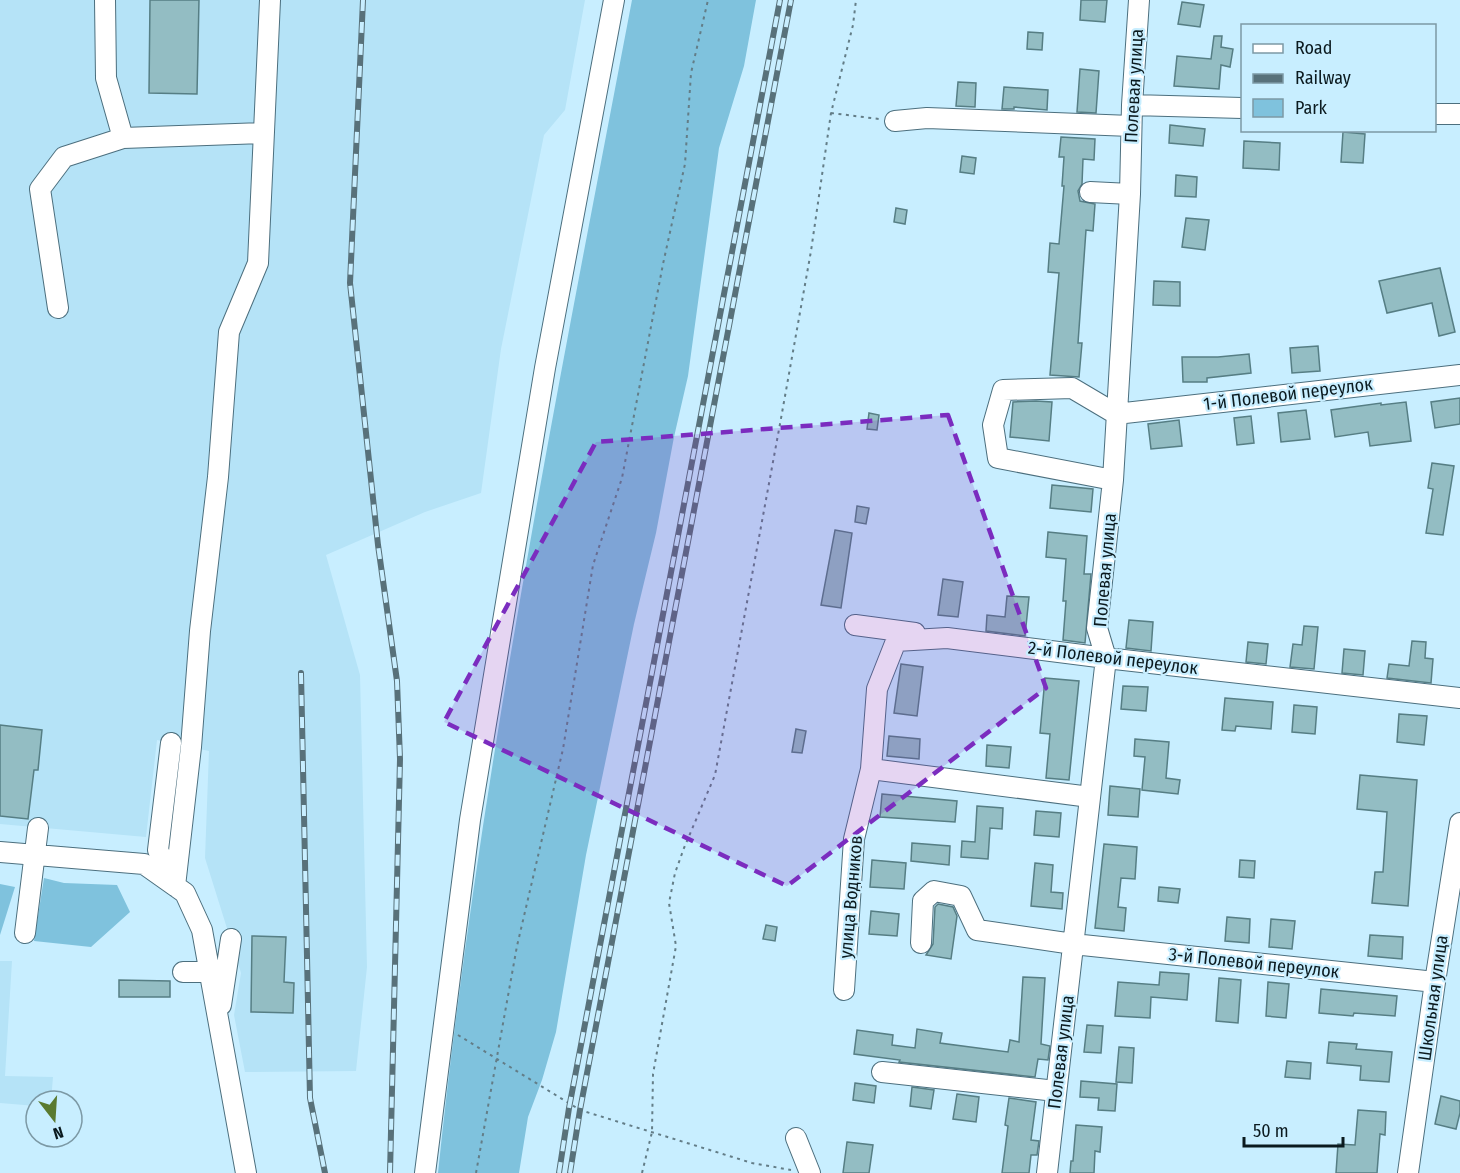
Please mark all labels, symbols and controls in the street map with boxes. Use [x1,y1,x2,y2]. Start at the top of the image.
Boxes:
legend [1241,24,1436,132]
street label: Полевая улица [1120,28,1148,144]
text: Road [1295,37,1332,59]
text: Railway [1295,67,1351,89]
text: Park [1295,97,1328,119]
street label: 1-й Полевой переулок [1202,373,1374,415]
street label: Полевая улица [1089,512,1121,628]
street label: 2-й Полевой переулок [1027,637,1200,679]
street label: улица Водников [835,834,867,960]
street label: Школьная улица [1413,934,1453,1062]
street label: 3-й Полевой переулок [1168,943,1341,983]
street label: Полевая улица [1043,994,1079,1110]
north arrow [24,1089,84,1149]
scale bar [1244,1110,1343,1148]
text: 50 m [1253,1120,1289,1142]
text: N [51,1122,66,1143]

